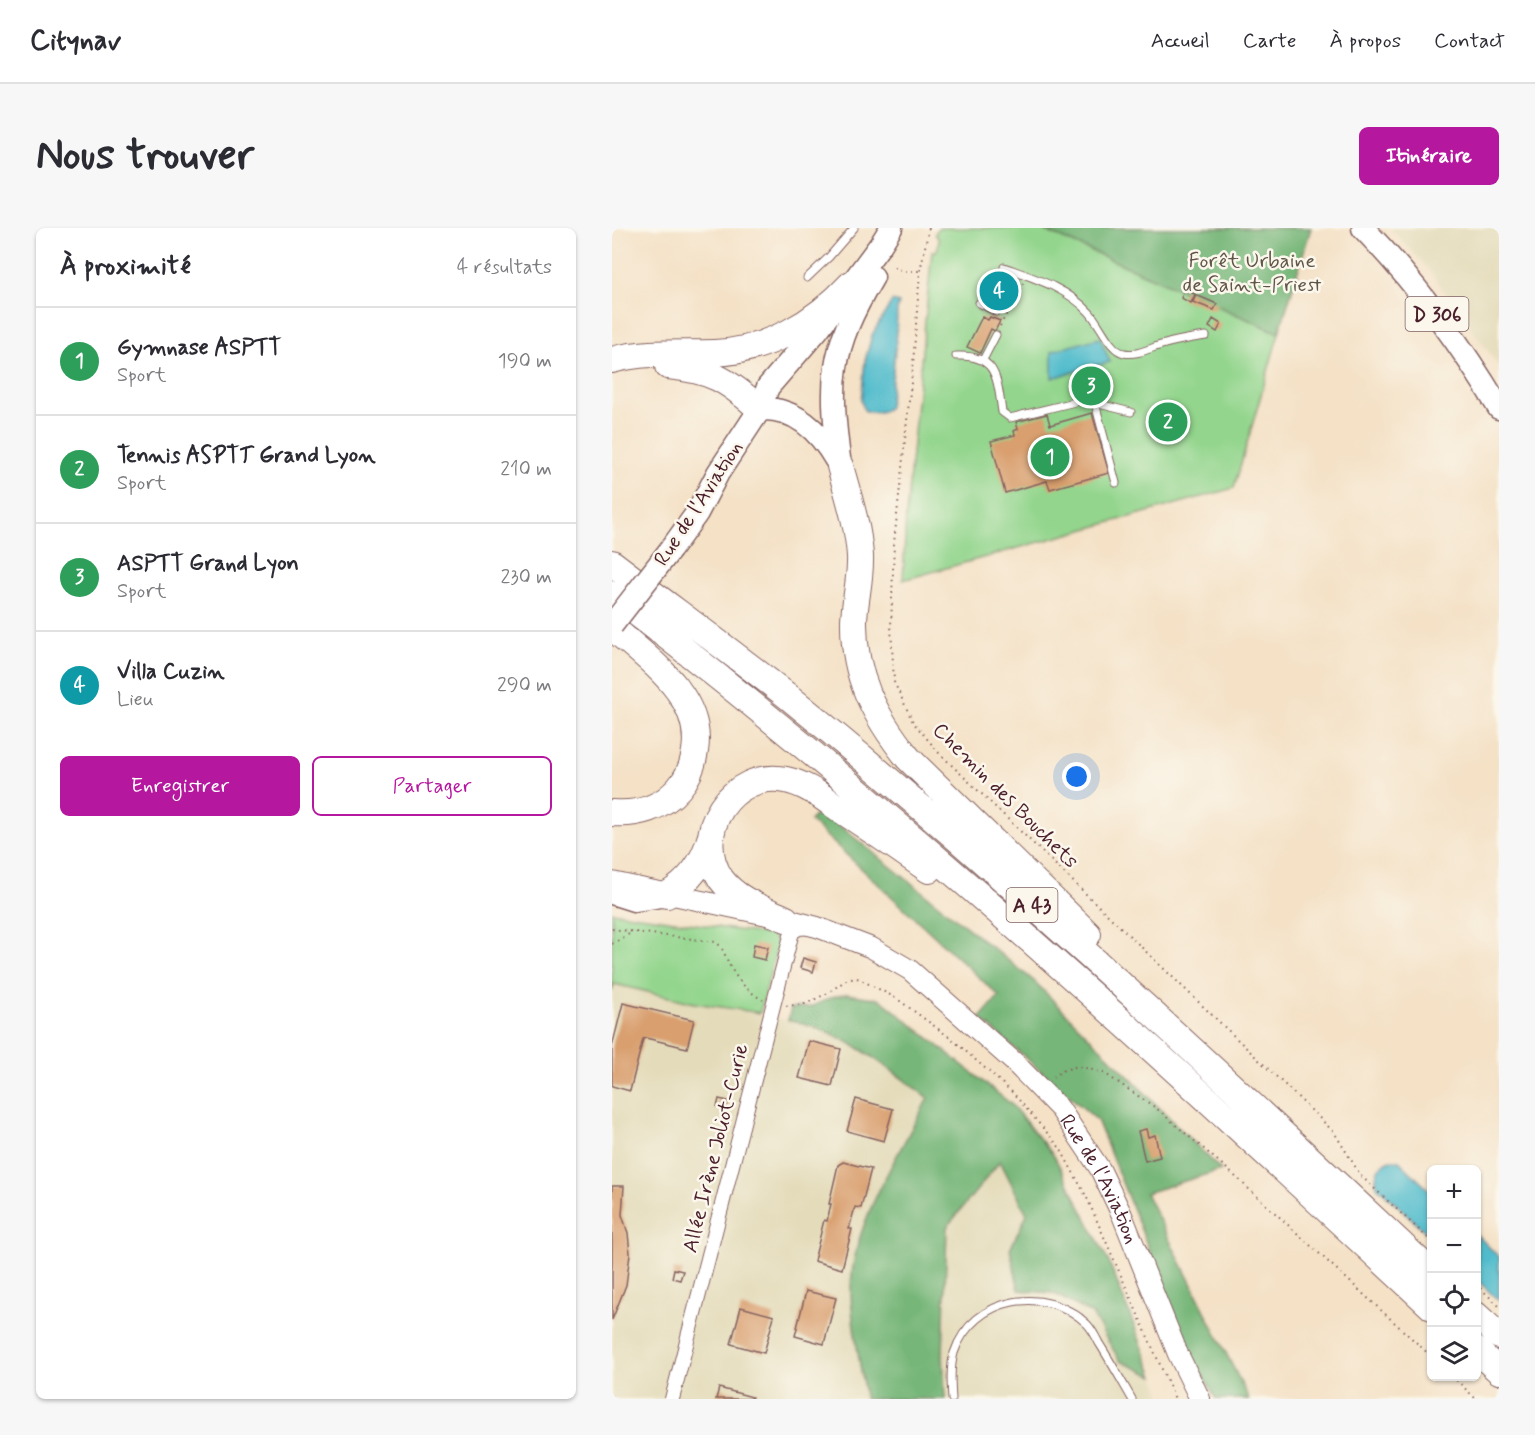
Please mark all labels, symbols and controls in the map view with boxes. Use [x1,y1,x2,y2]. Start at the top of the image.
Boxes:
text: Citynav [30,23,121,60]
text: Accueil [1151,27,1210,55]
text: Carte [1243,27,1297,55]
text: À propos [1330,27,1401,55]
text: Contact [1434,27,1505,55]
button: Itinéraire [1359,127,1499,185]
text: Nous trouver [36,129,254,184]
park label: Forêt Urbaine de Saint-Priest [1183,247,1322,299]
text: À proximité [60,250,191,284]
text: 4 résultats [457,254,552,281]
pin: 4 [980,268,1018,314]
road number: D 306 [1406,297,1468,331]
text: Gymnase ASPTT [117,334,281,362]
text: 1 [75,348,84,375]
text: 190 m [498,348,552,375]
text: Sport [117,362,166,389]
pin: 3 [1072,364,1110,408]
pin: 2 [1148,400,1188,444]
pin: 1 [1030,434,1070,480]
street label: Rue de l'Aviation [648,435,750,572]
text: Tennis ASPTT Grand Lyon [117,442,375,470]
text: 2 [75,456,84,483]
text: 210 m [500,456,552,483]
text: Sport [117,470,166,497]
text: ASPTT Grand Lyon [117,550,299,578]
text: 3 [75,564,84,591]
text: 230 m [500,564,552,591]
text: Sport [117,578,166,605]
text: Villa Cuzin [117,658,225,686]
text: 4 [74,672,85,699]
text: 290 m [497,672,552,699]
text: Lieu [117,686,154,713]
street label: Chemin des Bouchets [926,717,1084,875]
button: Enregistrer [60,756,300,816]
button: Partager [312,756,552,816]
your location [1062,762,1091,791]
road number: A 43 [1006,888,1058,922]
street label: Allée Irène Joliot-Curie [676,1041,756,1256]
street label: Rue de l'Aviation [1052,1109,1145,1248]
map controls [1427,1165,1481,1381]
button: + [1427,1165,1481,1219]
button: − [1427,1219,1481,1273]
button: locate [1427,1273,1481,1327]
button: layers [1427,1327,1481,1381]

